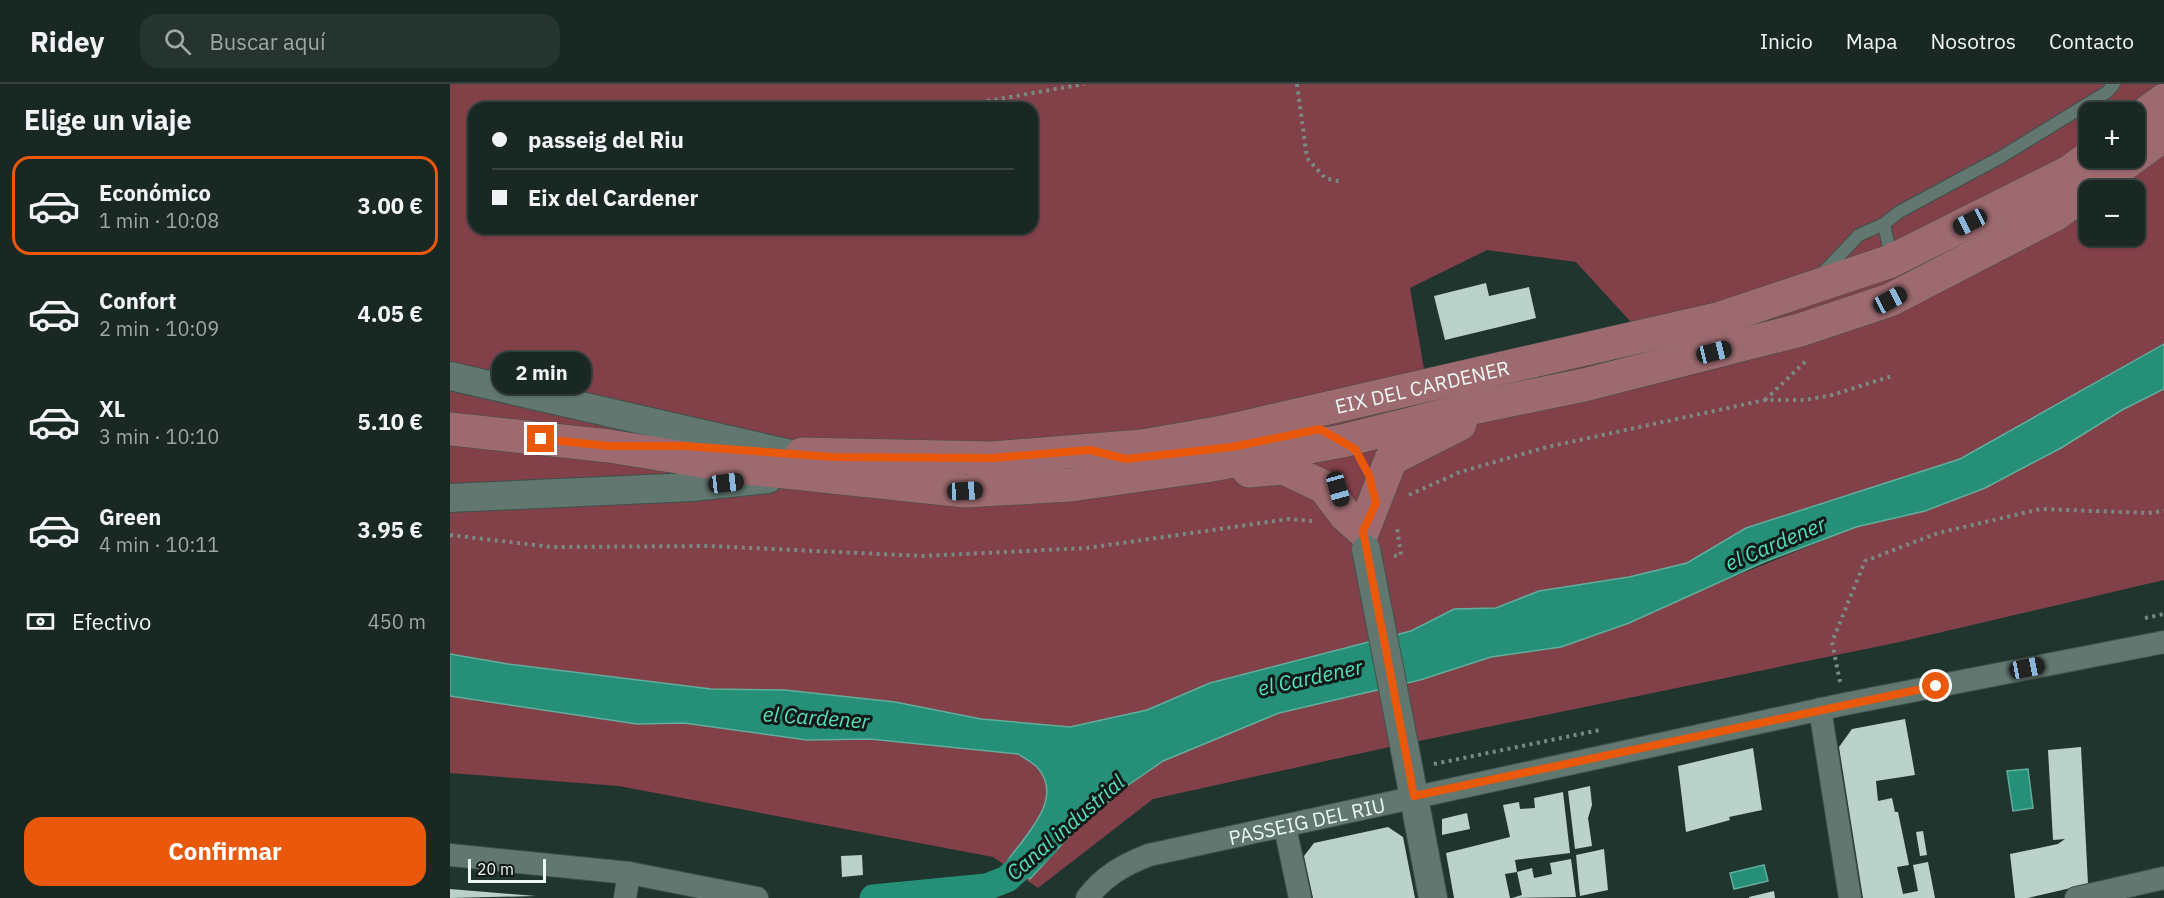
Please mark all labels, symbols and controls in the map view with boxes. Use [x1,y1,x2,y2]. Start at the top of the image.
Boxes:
search box [140,14,560,68]
text: Ridey [30,23,104,60]
icon: search [161,25,194,58]
text: Buscar aquí [209,27,326,56]
text: Inicio [1760,27,1813,55]
text: Mapa [1846,27,1898,55]
text: Nosotros [1931,27,2016,55]
text: Contacto [2049,27,2134,55]
text: Elige un viaje [24,102,192,137]
map controls [2079,102,2145,246]
button: + [2079,102,2145,168]
text: passeig del Riu [528,125,684,154]
text: Económico [99,178,211,207]
icon: car [27,179,81,233]
button: − [2079,180,2145,246]
text: Eix del Cardener [528,183,699,212]
text: 3.00 € [358,191,423,220]
car [1950,206,1990,238]
text: 1 min · 10:08 [99,207,219,234]
car [1870,284,1910,316]
text: Confort [99,286,177,315]
icon: car [27,287,81,341]
text: 4.05 € [358,299,423,328]
text: 2 min · 10:09 [99,315,219,342]
car [1694,339,1734,365]
callout: 2 min [492,352,590,394]
street label: EIX DEL CARDENER [1332,353,1512,419]
text: 2 min [515,359,568,386]
text: XL [99,394,125,423]
icon: car [27,395,81,449]
text: 5.10 € [358,407,423,436]
text: 3 min · 10:10 [99,423,219,450]
route end [527,425,554,452]
car [1324,469,1352,509]
car [707,472,745,494]
car [947,481,983,501]
text: Green [99,502,161,531]
icon: car [27,503,81,557]
water label: el Cardener [1720,509,1831,577]
text: 3.95 € [358,515,423,544]
text: 4 min · 10:11 [99,531,219,558]
icon: cash [24,605,57,638]
text: Efectivo [72,607,151,636]
text: 450 m [368,608,426,635]
water label: el Cardener [1255,652,1366,702]
car [2008,656,2046,680]
route start [1922,672,1949,699]
water label: el Cardener [762,699,871,735]
water label: Canal industrial [1000,768,1130,886]
street label: PASSEIG DEL RIU [1226,791,1388,851]
button: Confirmar [24,817,426,886]
scale bar [468,856,546,884]
text: 20 m [477,859,514,879]

